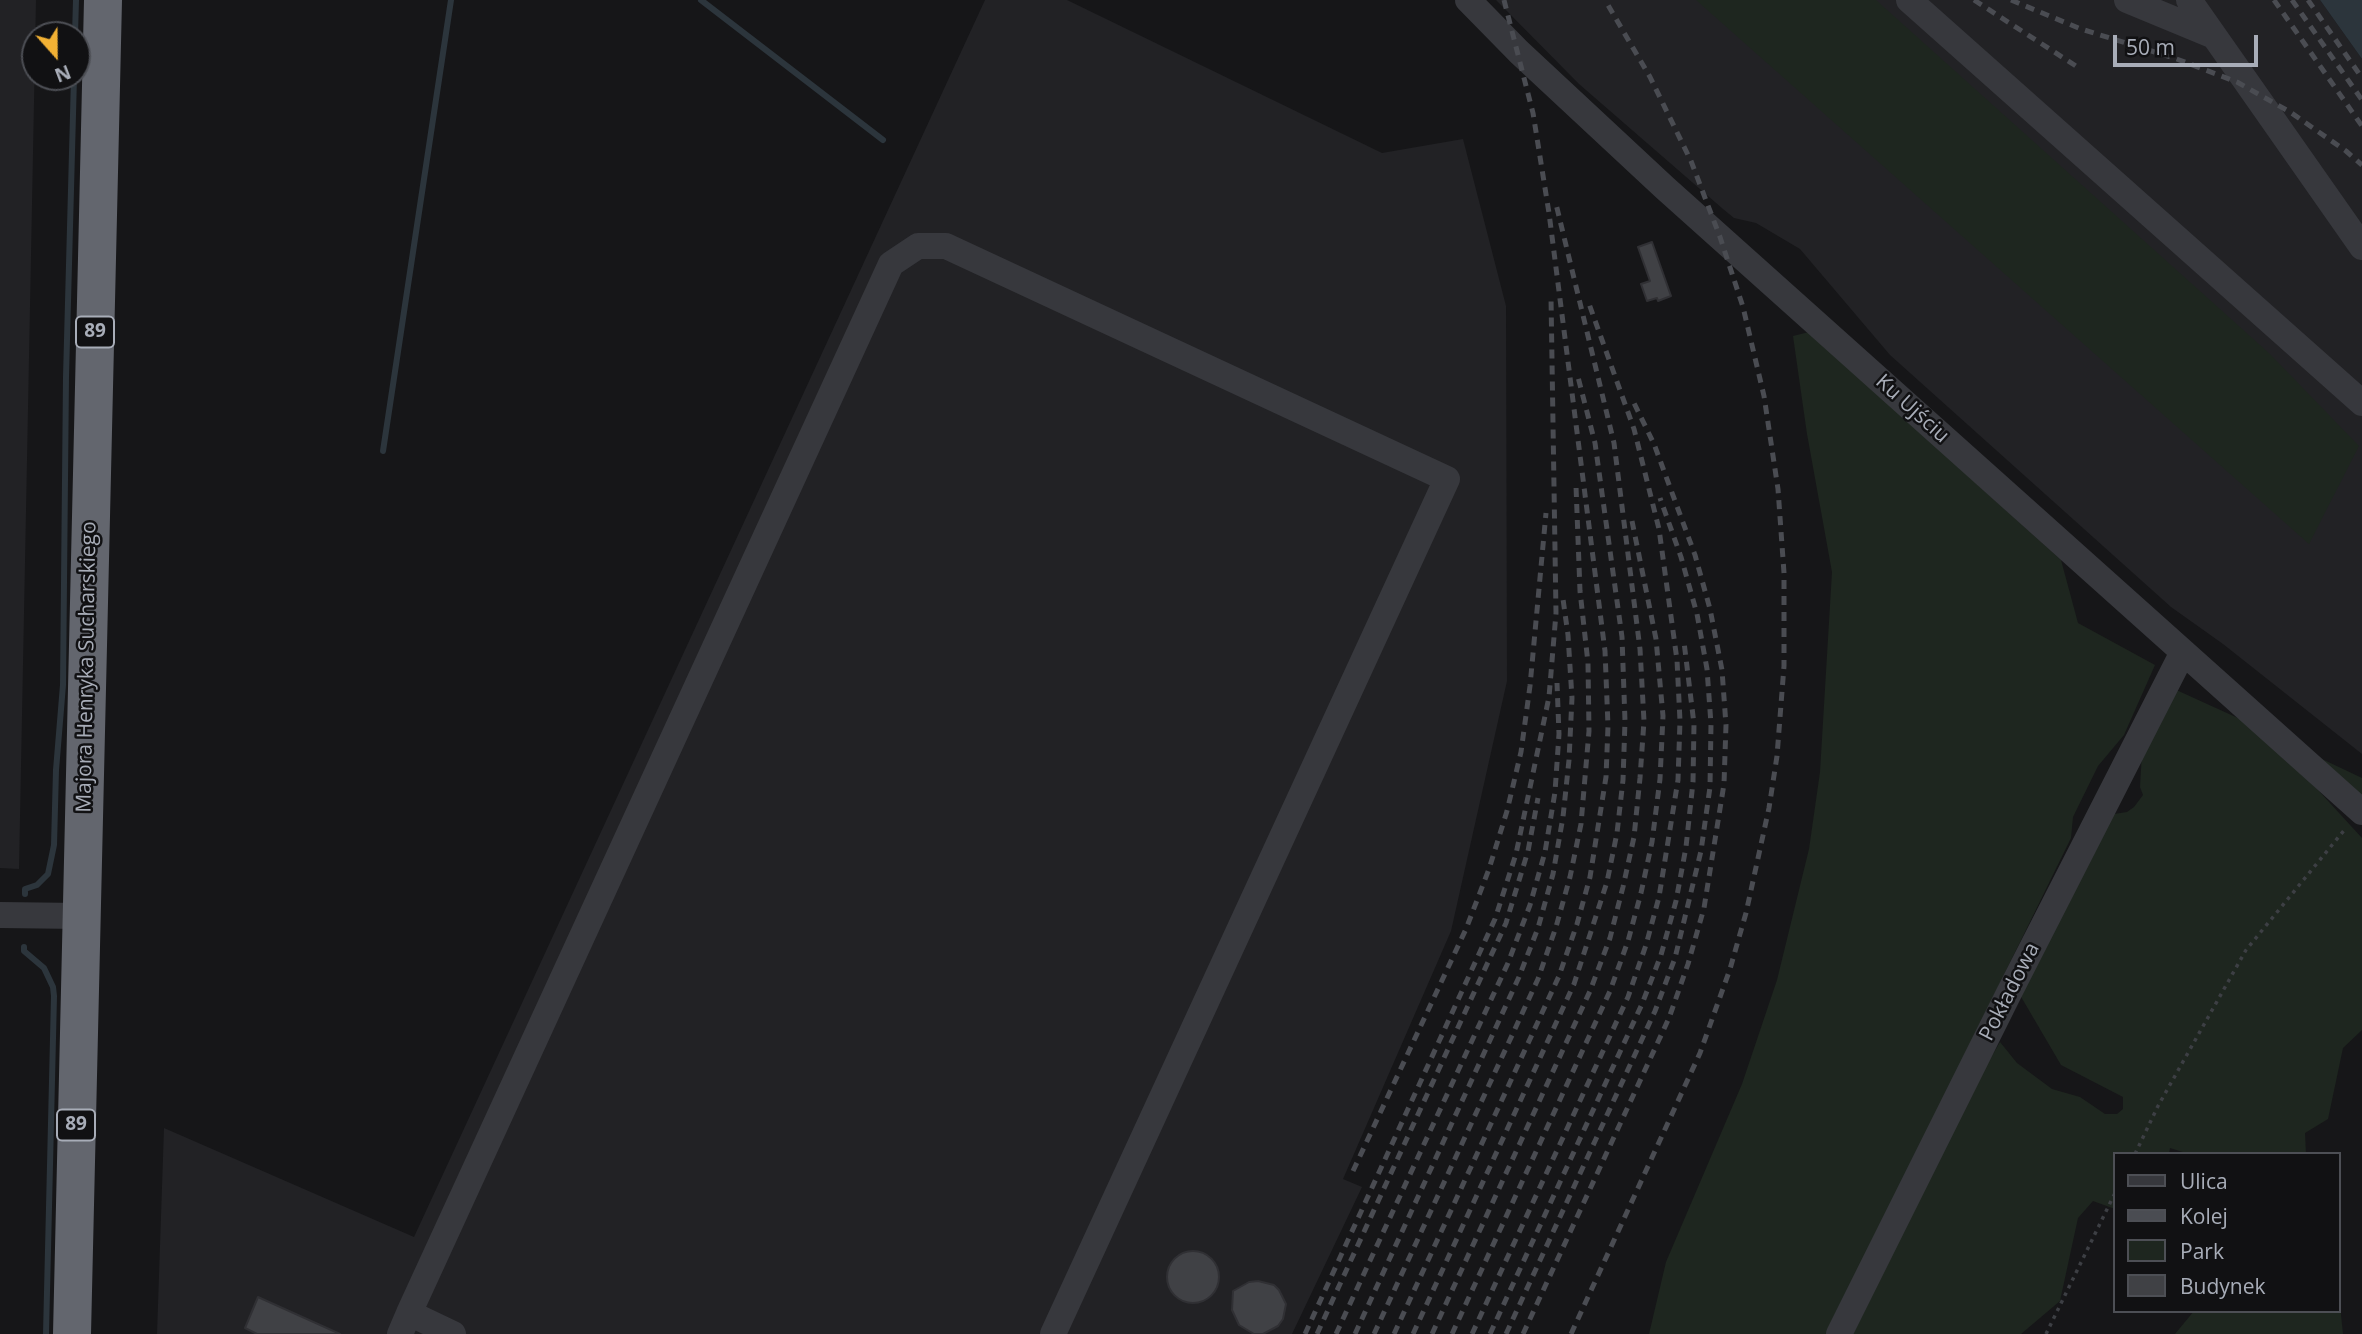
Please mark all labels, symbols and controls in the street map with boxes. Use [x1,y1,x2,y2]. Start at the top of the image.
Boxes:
north arrow [21,21,91,91]
scale bar [2117,21,2262,65]
text: 50 m [2126,33,2175,61]
text: N [51,59,75,89]
road number: 89 [76,316,114,348]
street label: Ku Ujściu [1870,370,1954,448]
street label: Majora Henryka Sucharskiego [72,521,102,813]
street label: Pokładowa [1975,939,2045,1045]
road number: 89 [57,1110,95,1140]
legend [2114,1152,2341,1313]
text: Ulica [2180,1167,2228,1195]
text: Kolej [2180,1202,2228,1230]
text: Park [2180,1237,2224,1265]
text: Budynek [2180,1272,2266,1300]

